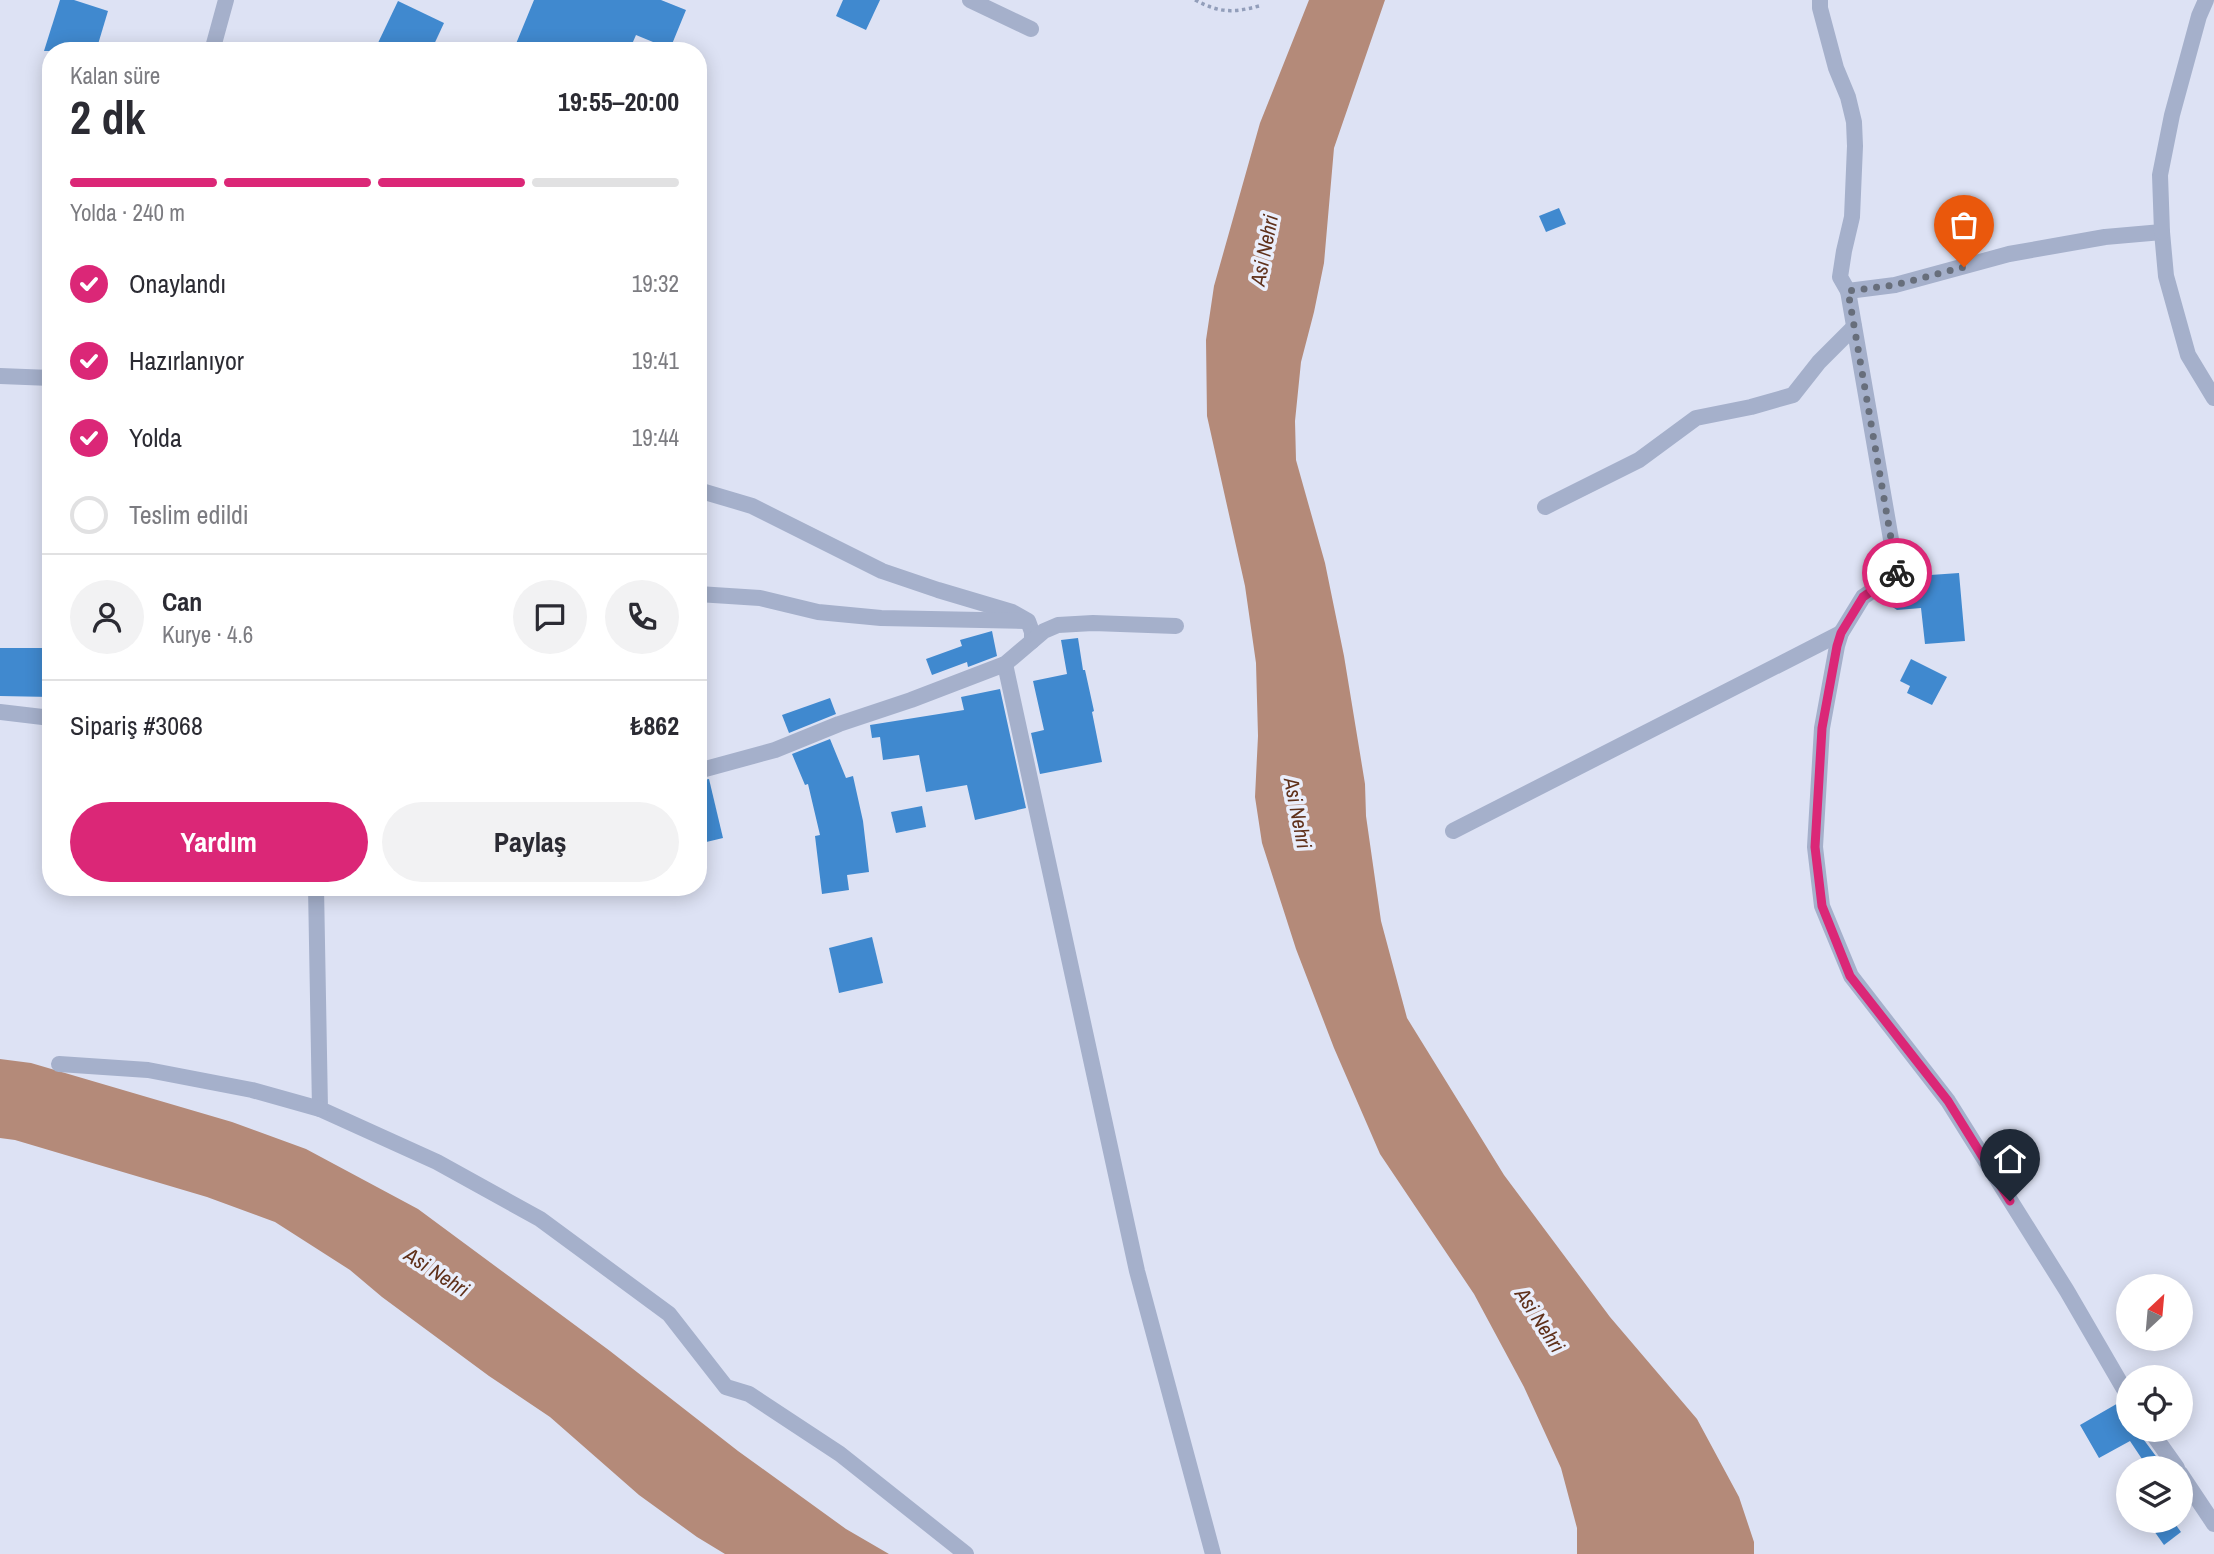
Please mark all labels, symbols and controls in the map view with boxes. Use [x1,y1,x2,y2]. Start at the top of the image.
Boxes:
text: Kalan süre [70,60,160,91]
text: 19:55–20:00 [558,84,679,119]
text: 2 dk [70,86,146,148]
pin [1934,195,1994,267]
text: Yolda · 240 m [70,197,185,228]
icon: bag [1945,206,1983,244]
water label: Asi Nehri [1243,212,1285,289]
icon: check [70,265,108,303]
text: Onaylandı [129,266,226,301]
text: 19:32 [632,268,679,299]
icon: check [70,342,108,380]
text: Hazırlanıyor [129,343,244,378]
text: 19:41 [632,345,679,376]
icon: check [70,419,108,457]
text: Yolda [129,420,182,455]
text: 19:44 [632,422,679,453]
text: Teslim edildi [129,497,249,532]
courier [1862,538,1932,608]
icon: bike [1878,554,1916,592]
button: person [70,580,144,654]
button: chat [513,580,587,654]
button: phone [605,580,679,654]
text: Can [162,584,202,619]
text: Kurye · 4.6 [162,619,253,650]
text: Sipariş #3068 [70,708,203,743]
text: ₺862 [630,708,679,743]
water label: Asi Nehri [1277,774,1319,851]
button: Yardım [70,802,368,882]
button: Paylaş [382,802,679,882]
pin [1980,1129,2040,1201]
icon: home [1991,1140,2029,1178]
water label: Asi Nehri [398,1240,475,1304]
north arrow [2116,1274,2193,1351]
map controls [2116,1274,2193,1533]
water label: Asi Nehri [1508,1281,1572,1358]
button: locate [2116,1365,2193,1442]
button: layers [2116,1456,2193,1533]

